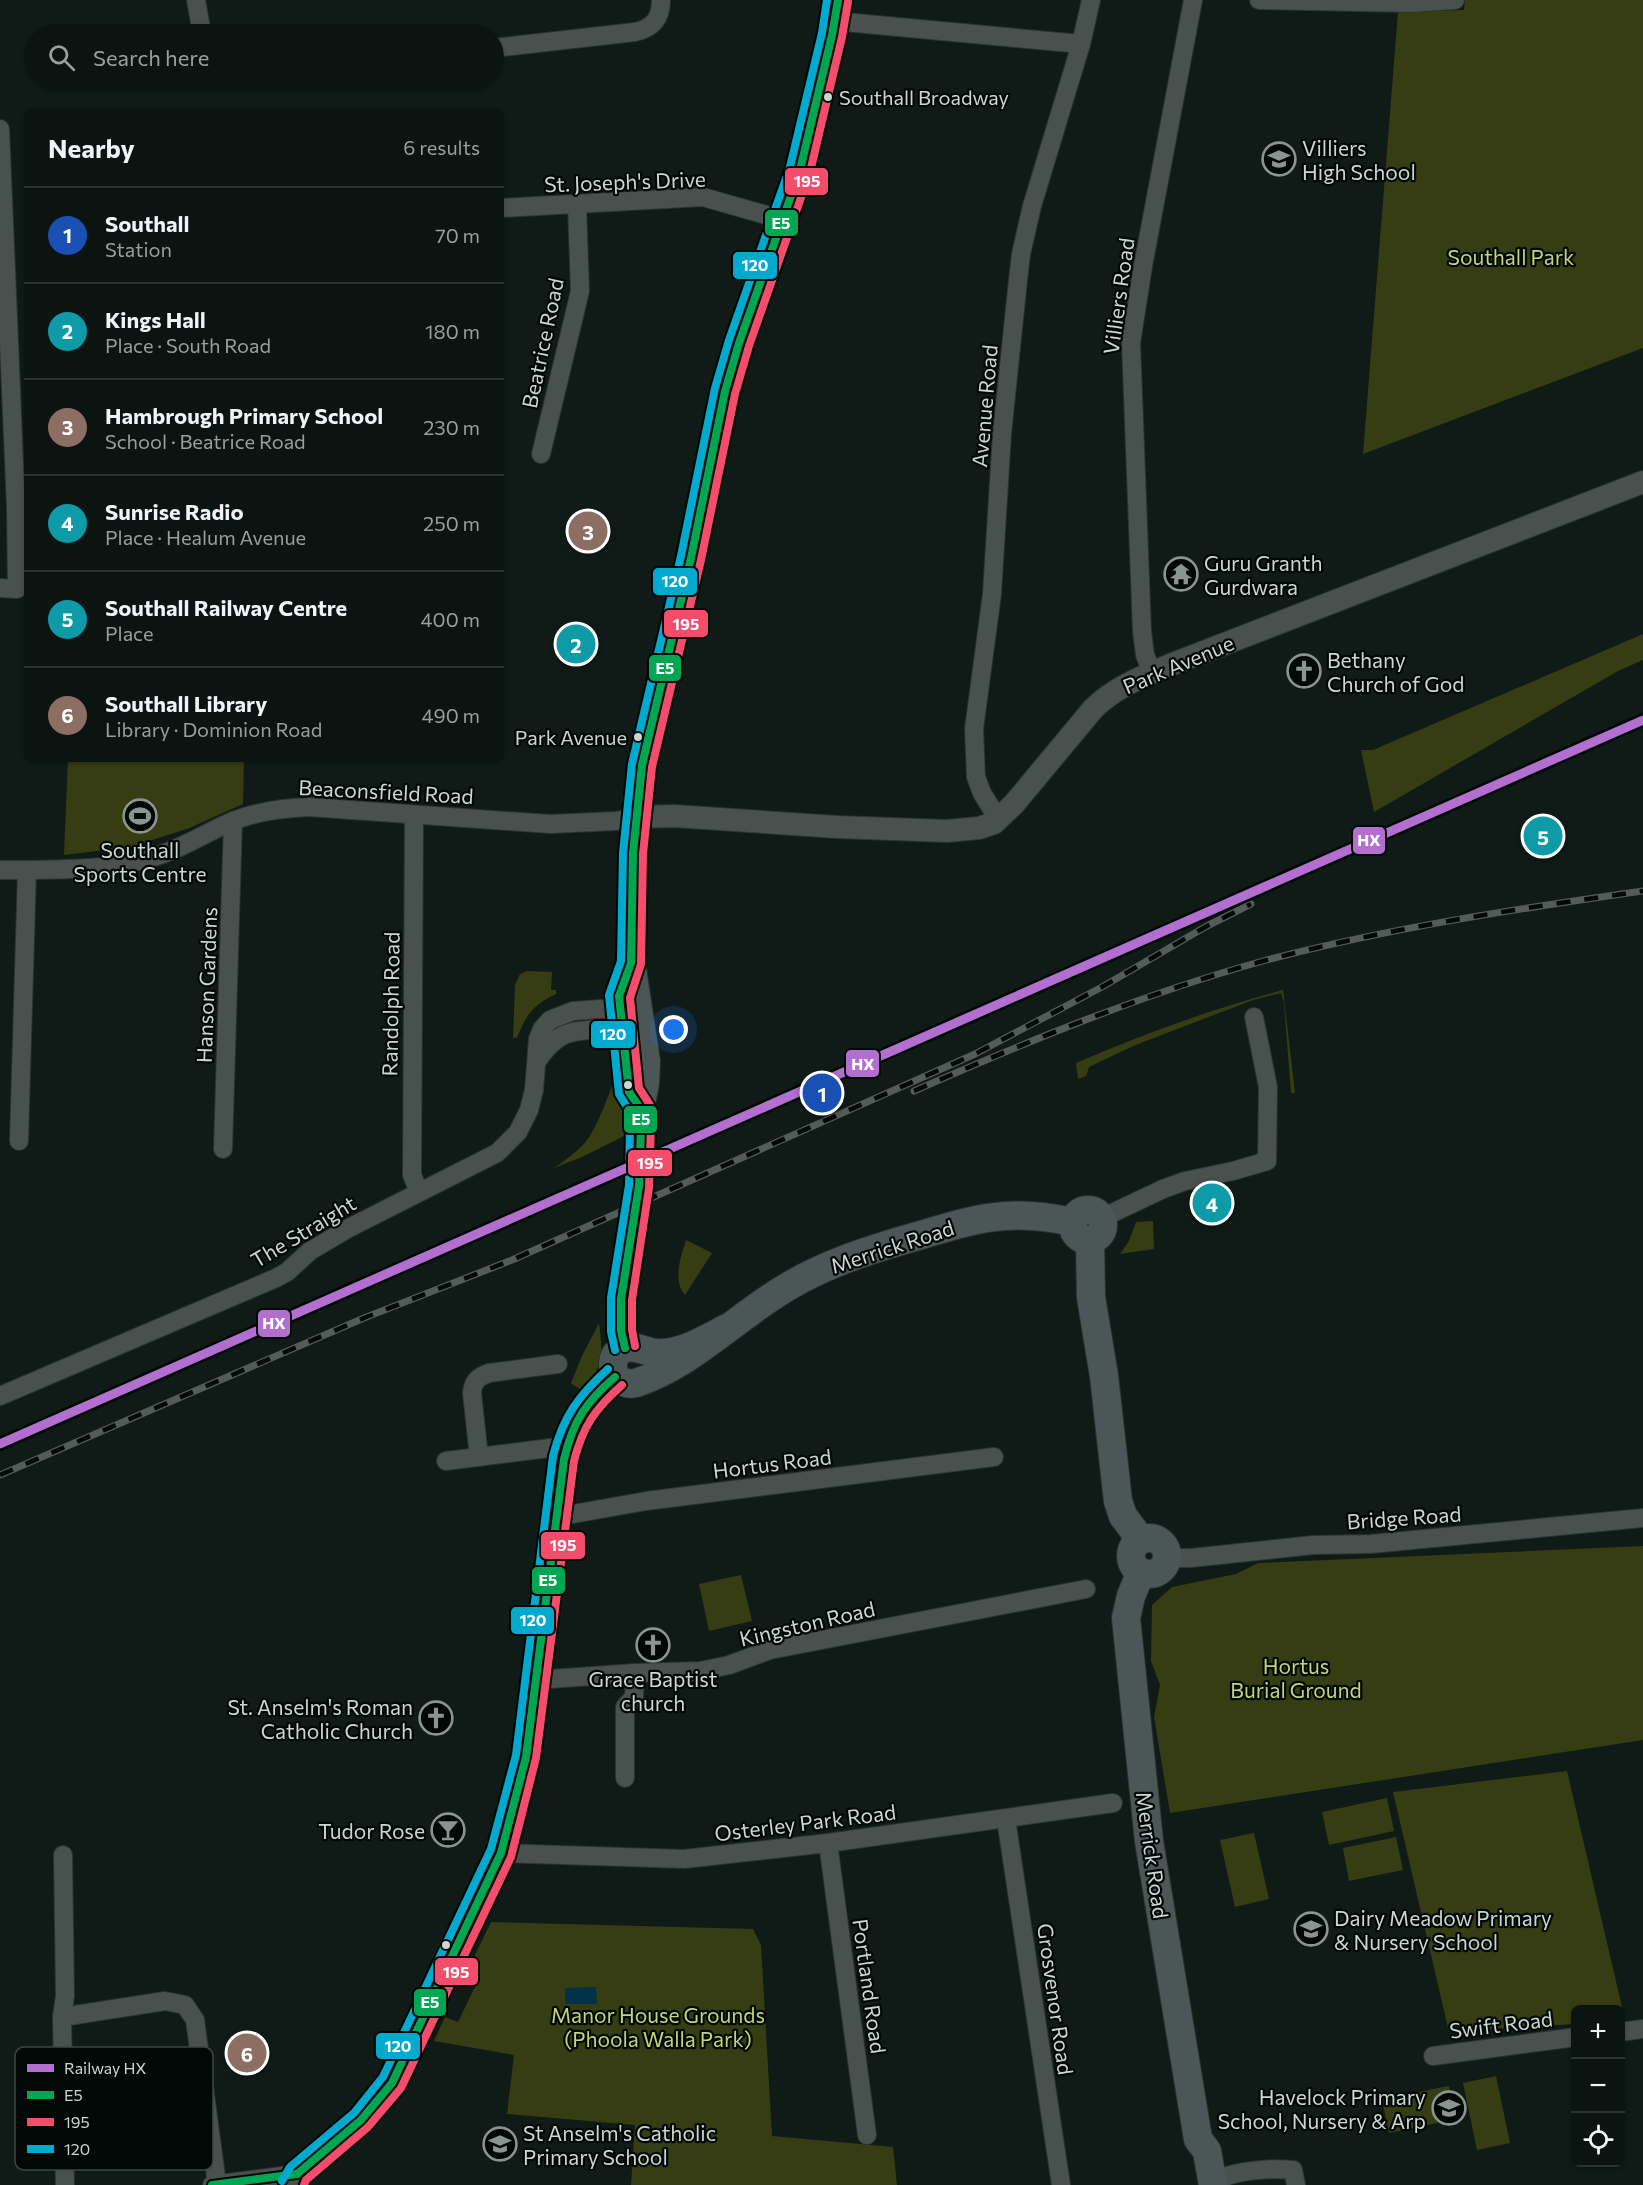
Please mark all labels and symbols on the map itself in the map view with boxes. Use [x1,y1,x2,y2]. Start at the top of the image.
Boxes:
place label: Southall Broadway [839,85,1009,109]
marker: Southall Broadway [822,91,834,103]
place label: Villiers High School [1302,135,1416,184]
school or university icon: Villiers High School [1261,141,1297,177]
street label: St. Joseph's Drive [544,166,706,196]
line badge: 195 [784,167,829,196]
text: 195 [794,171,820,190]
line badge: E5 [764,209,799,237]
text: E5 [772,213,790,232]
street label: Villiers Road [1097,236,1139,356]
park label: Southall Park [1448,244,1574,269]
line badge: 120 [732,251,778,280]
text: 120 [742,255,768,274]
street label: Beatrice Road [516,276,568,410]
street label: Avenue Road [966,344,1002,468]
pin: 3 [568,508,608,554]
place label: Guru Granth Gurdwara [1204,550,1323,599]
temple icon: Guru Granth Gurdwara [1163,556,1199,592]
line badge: 120 [652,567,698,596]
text: 120 [662,571,688,590]
line badge: 195 [663,609,709,638]
text: 195 [673,614,699,633]
pin: 2 [556,622,596,666]
street label: Park Avenue [1119,629,1237,699]
place label: Bethany Church of God [1327,647,1464,696]
church icon: Bethany Church of God [1286,653,1322,689]
line badge: E5 [648,654,682,682]
text: E5 [656,658,674,677]
place label: Park Avenue [515,725,627,749]
marker: Park Avenue [632,731,644,743]
street label: Beaconsfield Road [298,774,474,808]
sports icon: Southall Sports Centre [122,798,158,834]
pin: 5 [1524,814,1562,858]
line badge: HX [1352,826,1386,855]
text: HX [1357,830,1381,849]
place label: Southall Sports Centre [73,837,207,886]
street label: Hanson Gardens [191,907,221,1063]
street label: Randolph Road [376,932,404,1076]
your location [659,1015,688,1044]
line badge: 120 [590,1020,636,1049]
text: 120 [600,1024,626,1043]
line badge: HX [845,1049,880,1078]
text: HX [851,1054,875,1073]
pin: 1 [802,1070,842,1116]
unlabelled marker [622,1079,634,1091]
line badge: E5 [623,1105,658,1134]
text: E5 [632,1109,650,1128]
line badge: 195 [627,1149,673,1177]
text: 195 [637,1153,663,1172]
pin: 4 [1192,1180,1232,1226]
street label: The Straight [246,1190,360,1272]
street label: Merrick Road [827,1214,957,1278]
line badge: HX [257,1309,291,1338]
text: HX [262,1313,286,1332]
street label: Hortus Road [711,1443,833,1483]
street label: Bridge Road [1346,1501,1462,1533]
line badge: 195 [540,1531,586,1560]
text: 195 [550,1535,576,1554]
line badge: E5 [531,1566,566,1595]
text: E5 [539,1570,557,1589]
street label: Kingston Road [737,1595,877,1651]
line badge: 120 [510,1606,555,1635]
text: 120 [520,1610,546,1629]
church icon: Grace Baptist church [635,1627,671,1663]
park label: Hortus Burial Ground [1230,1653,1362,1702]
place label: Grace Baptist church [589,1666,717,1715]
place label: St. Anselm's Roman Catholic Church [227,1694,413,1743]
church icon: St. Anselm's Roman Catholic Church [418,1700,454,1736]
street label: Merrick Road [1132,1790,1174,1920]
street label: Osterley Park Road [713,1798,897,1846]
bar icon: Tudor Rose [430,1812,466,1848]
place label: Tudor Rose [318,1818,425,1843]
place label: Dairy Meadow Primary & Nursery School [1334,1905,1552,1954]
school or university icon: Dairy Meadow Primary & Nursery School [1293,1911,1329,1947]
street label: Portland Road [848,1917,892,2055]
street label: Grosvenor Road [1033,1922,1079,2076]
unlabelled marker [440,1939,452,1951]
line badge: 195 [434,1957,479,1986]
text: 195 [443,1962,469,1981]
line badge: E5 [413,1988,447,2017]
text: E5 [421,1992,439,2011]
park label: Manor House Grounds (Phoola Walla Park) [551,2002,765,2051]
street label: Swift Road [1448,2005,1554,2043]
pin: 6 [228,2030,266,2076]
line badge: 120 [375,2032,421,2060]
text: 120 [385,2036,411,2055]
legend [15,2047,213,2170]
text: Railway HX [64,2058,146,2077]
place label: Havelock Primary School, Nursery & Arp [1218,2084,1426,2133]
text: E5 [64,2085,83,2104]
school or university icon: Havelock Primary School, Nursery & Arp [1431,2090,1467,2126]
text: 195 [64,2112,90,2131]
place label: St Anselm's Catholic Primary School [523,2120,716,2169]
school or university icon: St Anselm's Catholic Primary School [482,2126,518,2162]
text: 120 [64,2139,90,2158]

